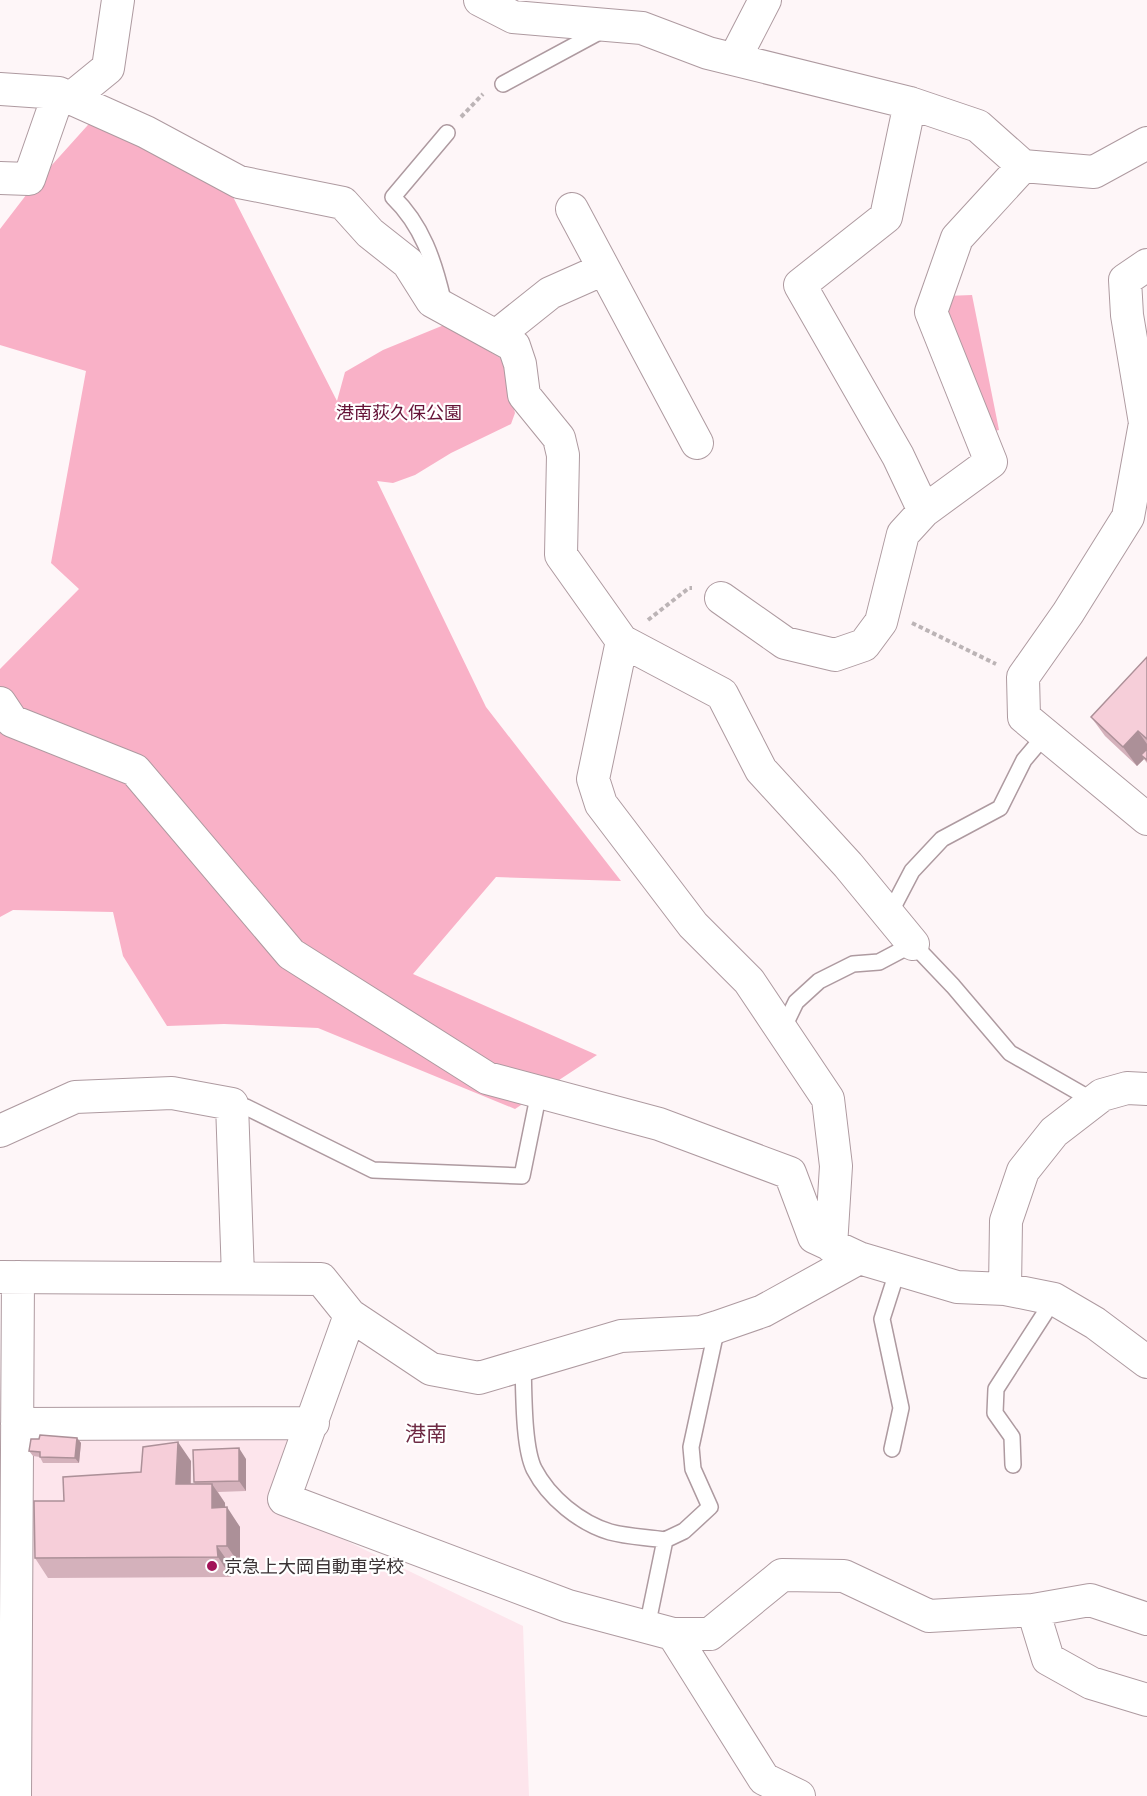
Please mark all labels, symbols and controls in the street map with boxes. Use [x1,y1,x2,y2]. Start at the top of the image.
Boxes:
park label: 港南荻久保公園 [336,401,462,424]
district label: 港南 [405,1420,447,1447]
place label: 京急上大岡自動車学校 [224,1555,404,1578]
marker: 京急上大岡自動車学校 [205,1559,219,1573]

